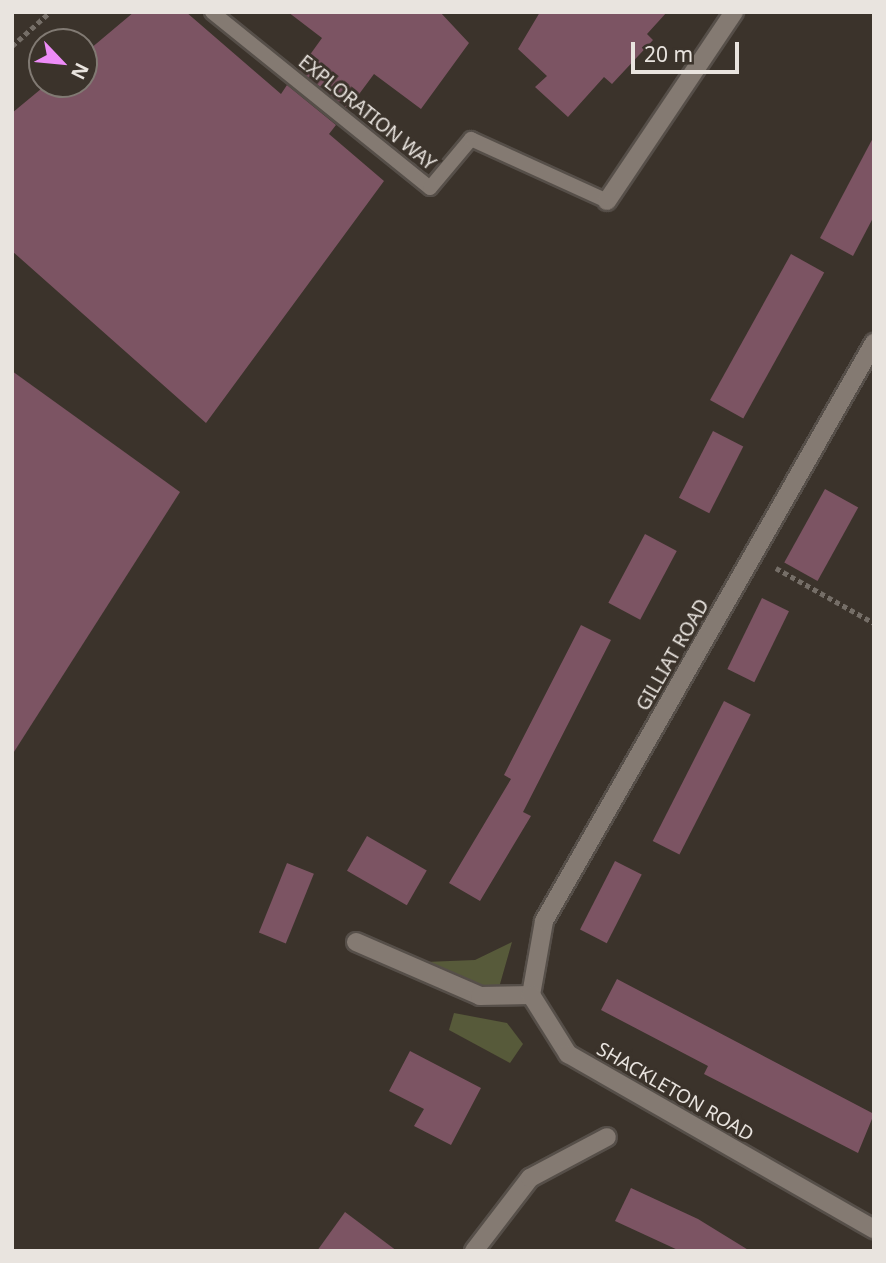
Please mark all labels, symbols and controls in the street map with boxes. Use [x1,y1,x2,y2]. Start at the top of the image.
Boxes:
north arrow [28,28,98,98]
scale bar [634,28,742,72]
text: 20 m [644,40,693,68]
street label: EXPLORATION WAY [294,51,440,175]
text: N [65,59,95,84]
street label: GILLIAT ROAD [632,595,714,715]
street label: SHACKLETON ROAD [593,1038,757,1146]

